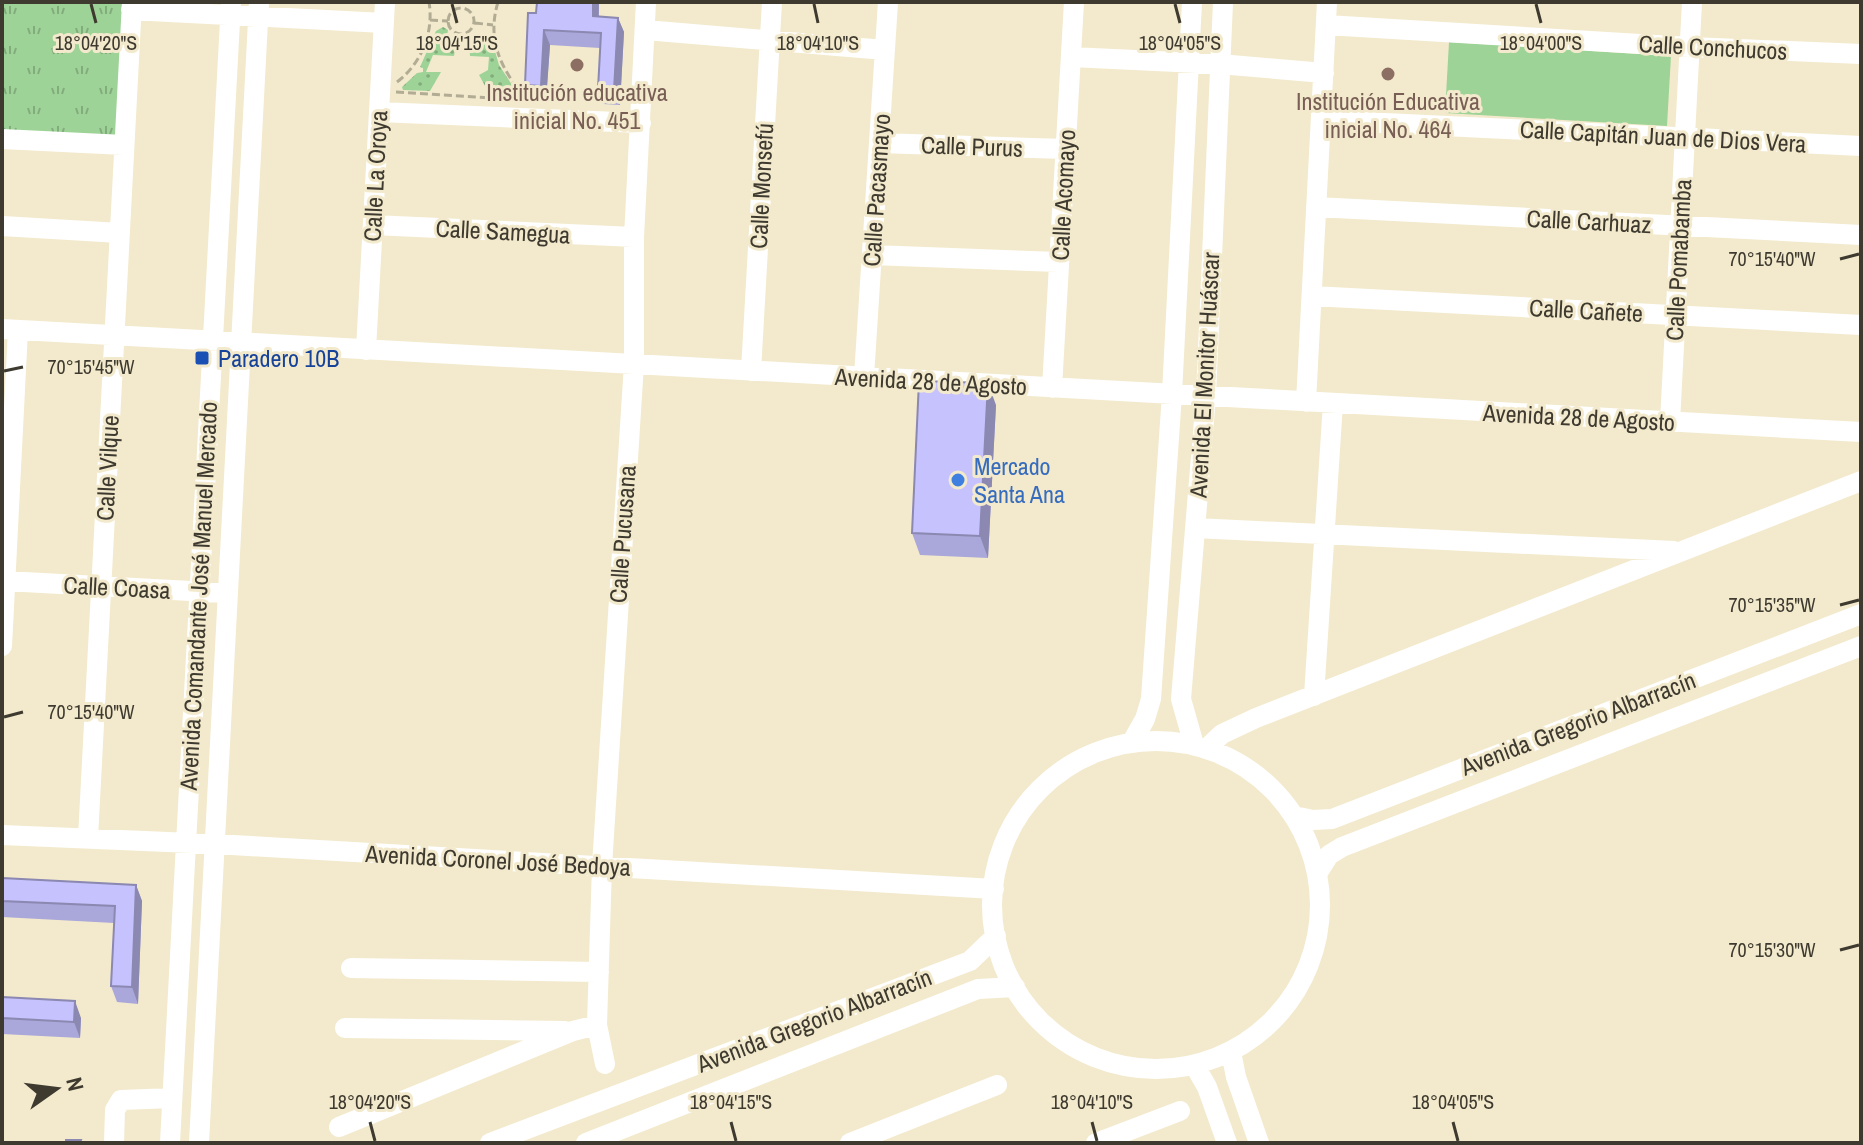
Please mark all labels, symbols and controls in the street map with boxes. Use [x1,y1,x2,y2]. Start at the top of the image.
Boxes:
street label: Calle Conchucos [1638,27,1788,67]
text: 18°04'20"S [55,29,137,56]
text: 18°04'15"S [416,29,498,56]
text: 18°04'10"S [777,29,859,56]
text: 18°04'05"S [1139,29,1221,56]
text: 18°04'00"S [1500,29,1582,56]
marker: Institución educativa inicial No. 451 [568,56,586,74]
marker: Institución Educativa inicial No. 464 [1379,65,1397,83]
place label: Institución educativa inicial No. 451 [486,76,668,136]
place label: Institución Educativa inicial No. 464 [1296,85,1480,145]
street label: Calle La Oroya [356,110,394,242]
street label: Calle Pacasmayo [855,113,897,267]
street label: Calle Capitán Juan de Dios Vera [1519,113,1807,159]
street label: Calle Monsefú [742,122,780,250]
street label: Calle Purus [921,128,1023,164]
street label: Calle Acomayo [1044,129,1082,261]
street label: Calle Pomabamba [1658,178,1698,342]
street label: Calle Carhuaz [1526,202,1652,240]
street label: Calle Samegua [435,212,571,251]
text: 70°15'40"W [1728,245,1816,272]
street label: Avenida El Monitor Huáscar [1182,251,1226,500]
street label: Calle Cañete [1528,291,1644,329]
place label: Paradero 10B [218,342,339,374]
marker: Paradero 10B [193,349,211,367]
text: 70°15'45"W [47,353,135,380]
street label: Avenida 28 de Agosto [833,360,1028,402]
street label: Avenida 28 de Agosto [1481,396,1676,438]
street label: Avenida Comandante José Manuel Mercado [172,401,224,792]
street label: Calle Vilque [88,414,126,522]
place label: Mercado Santa Ana [974,450,1065,510]
street label: Calle Pucusana [601,464,643,604]
marker: Mercado Santa Ana [949,471,967,489]
street label: Calle Coasa [63,568,171,606]
text: 70°15'35"W [1728,591,1816,618]
street label: Avenida Gregorio Albarracín [1455,663,1700,783]
text: 70°15'40"W [47,698,135,725]
street label: Avenida Coronel José Bedoya [364,837,631,883]
text: 70°15'30"W [1728,936,1816,963]
street label: Avenida Gregorio Albarracín [691,960,936,1080]
north arrow [16,1049,96,1129]
text: N [59,1074,92,1094]
text: 18°04'20"S [329,1088,411,1115]
text: 18°04'15"S [690,1088,772,1115]
text: 18°04'10"S [1051,1088,1133,1115]
text: 18°04'05"S [1412,1088,1494,1115]

